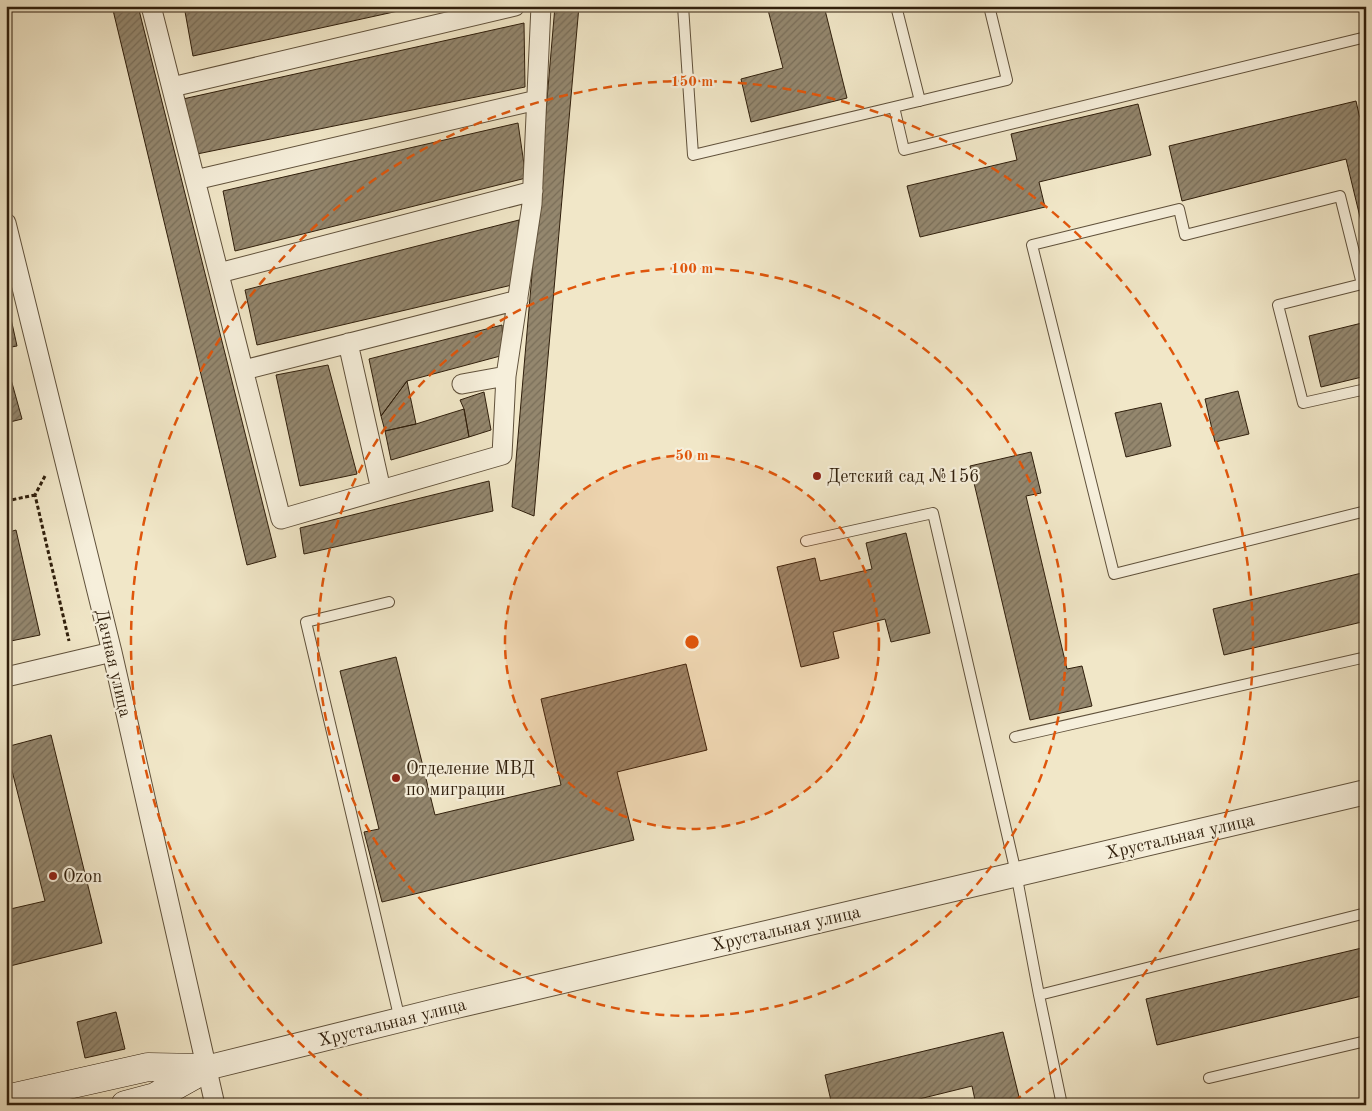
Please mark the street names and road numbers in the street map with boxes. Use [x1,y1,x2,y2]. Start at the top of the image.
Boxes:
street label: Дачная улица [92,607,134,719]
street label: Хрустальная улица [1104,811,1256,863]
street label: Хрустальная улица [710,903,862,955]
street label: Хрустальная улица [316,996,468,1050]

